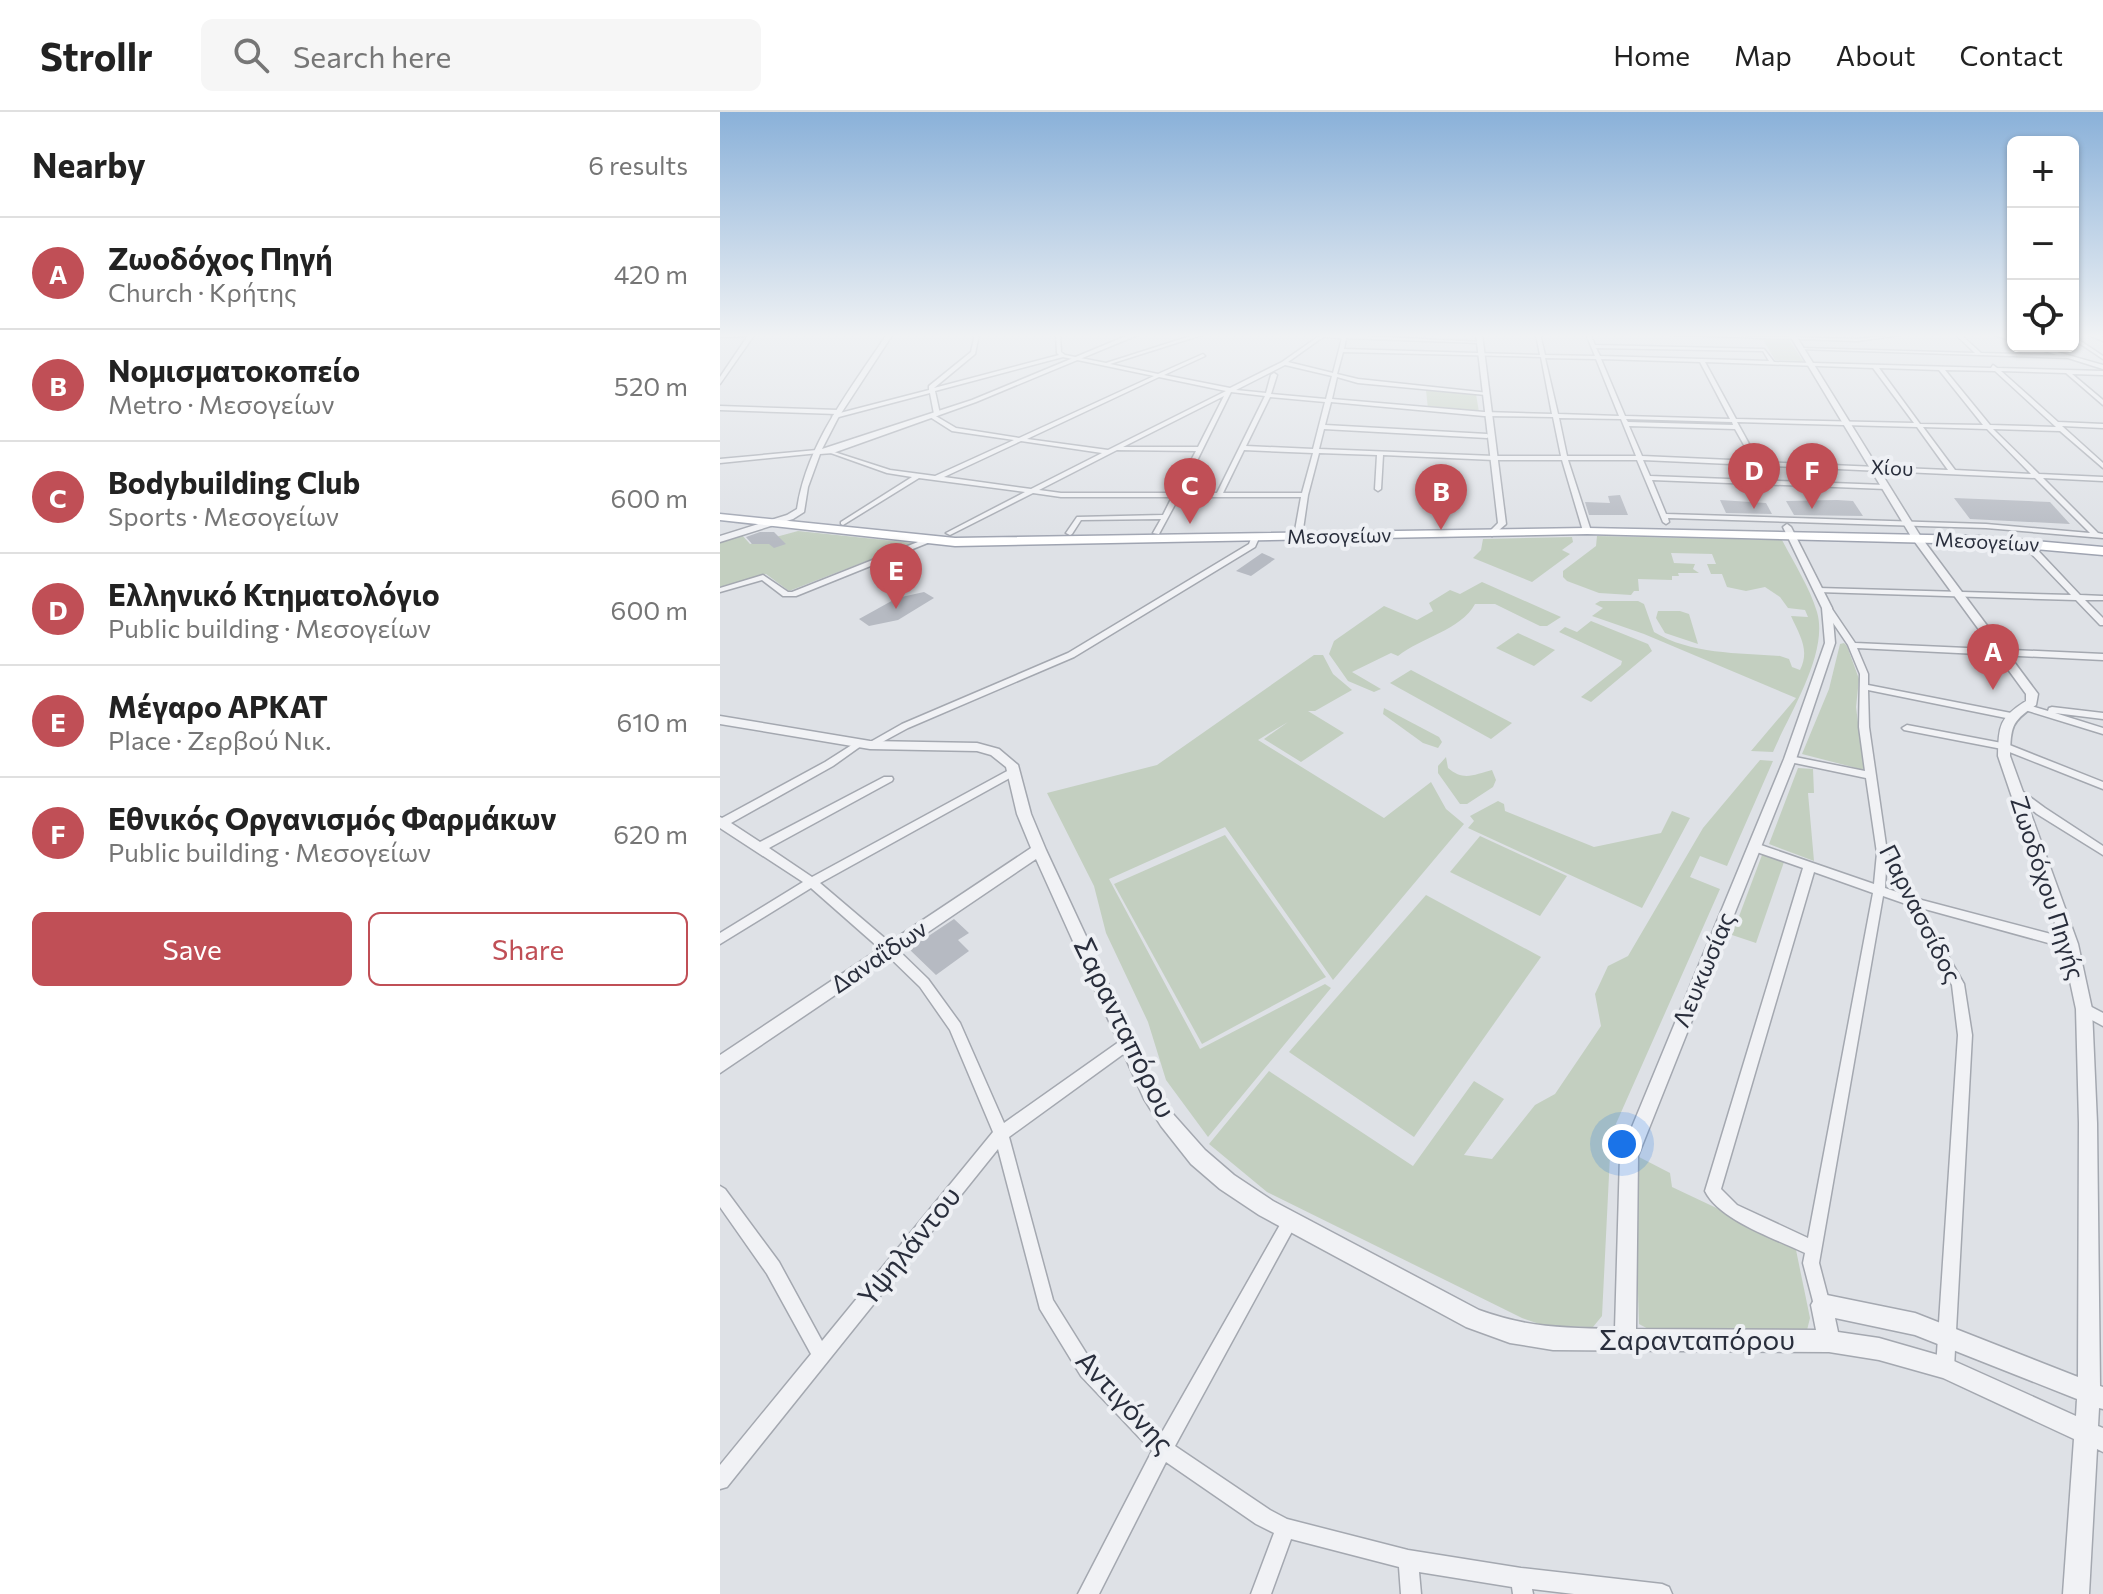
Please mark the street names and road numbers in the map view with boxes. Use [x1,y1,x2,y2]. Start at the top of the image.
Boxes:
street label: Χίου [1870,454,1914,480]
street label: Μεσογείων [1287,522,1391,548]
street label: Μεσογείων [1934,526,2040,556]
street label: Ζωοδόχου Πηγής [2005,792,2092,983]
street label: Παρνασσίδος [1874,839,1969,987]
street label: Λευκωσίας [1665,908,1740,1031]
street label: Δαναΐδων [824,913,932,999]
street label: Σαρανταπόρου [1068,932,1184,1123]
street label: Υψηλάντου [850,1179,967,1312]
street label: Σαρανταπόρου [1599,1322,1795,1356]
street label: Αντιγόνης [1070,1343,1182,1460]

